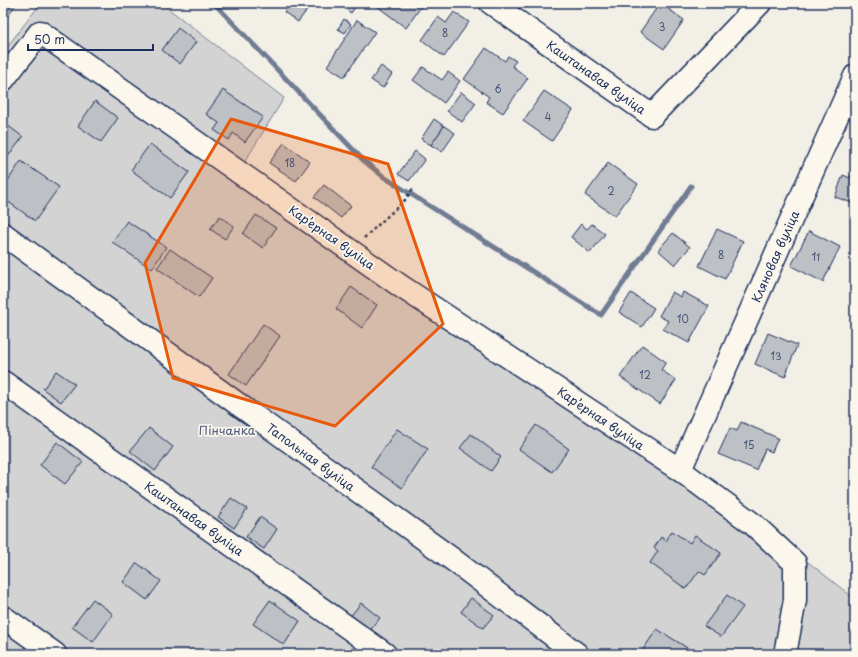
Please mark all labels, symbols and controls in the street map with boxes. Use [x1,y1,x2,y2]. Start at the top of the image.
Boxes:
house number: 3 [659,19,665,34]
house number: 8 [442,25,448,40]
scale bar [28,26,153,52]
text: 50 m [34,30,65,48]
street label: Каштанавая вуліца [543,36,650,119]
house number: 6 [494,81,502,96]
house number: 4 [545,109,552,124]
house number: 18 [285,155,295,170]
house number: 2 [607,183,615,198]
street label: Карʼерная вуліца [285,201,379,274]
street label: Кляновая вуліца [747,207,804,305]
house number: 8 [718,247,724,262]
house number: 11 [812,249,820,264]
house number: 10 [677,311,689,326]
house number: 13 [770,348,782,363]
house number: 12 [639,367,651,382]
street label: Карʼерная вуліца [554,382,649,454]
street label: Тапольная вуліца [263,419,359,495]
park label: Пінчанка [199,421,256,439]
house number: 15 [744,437,754,452]
street label: Каштанавая вуліца [141,477,248,560]

